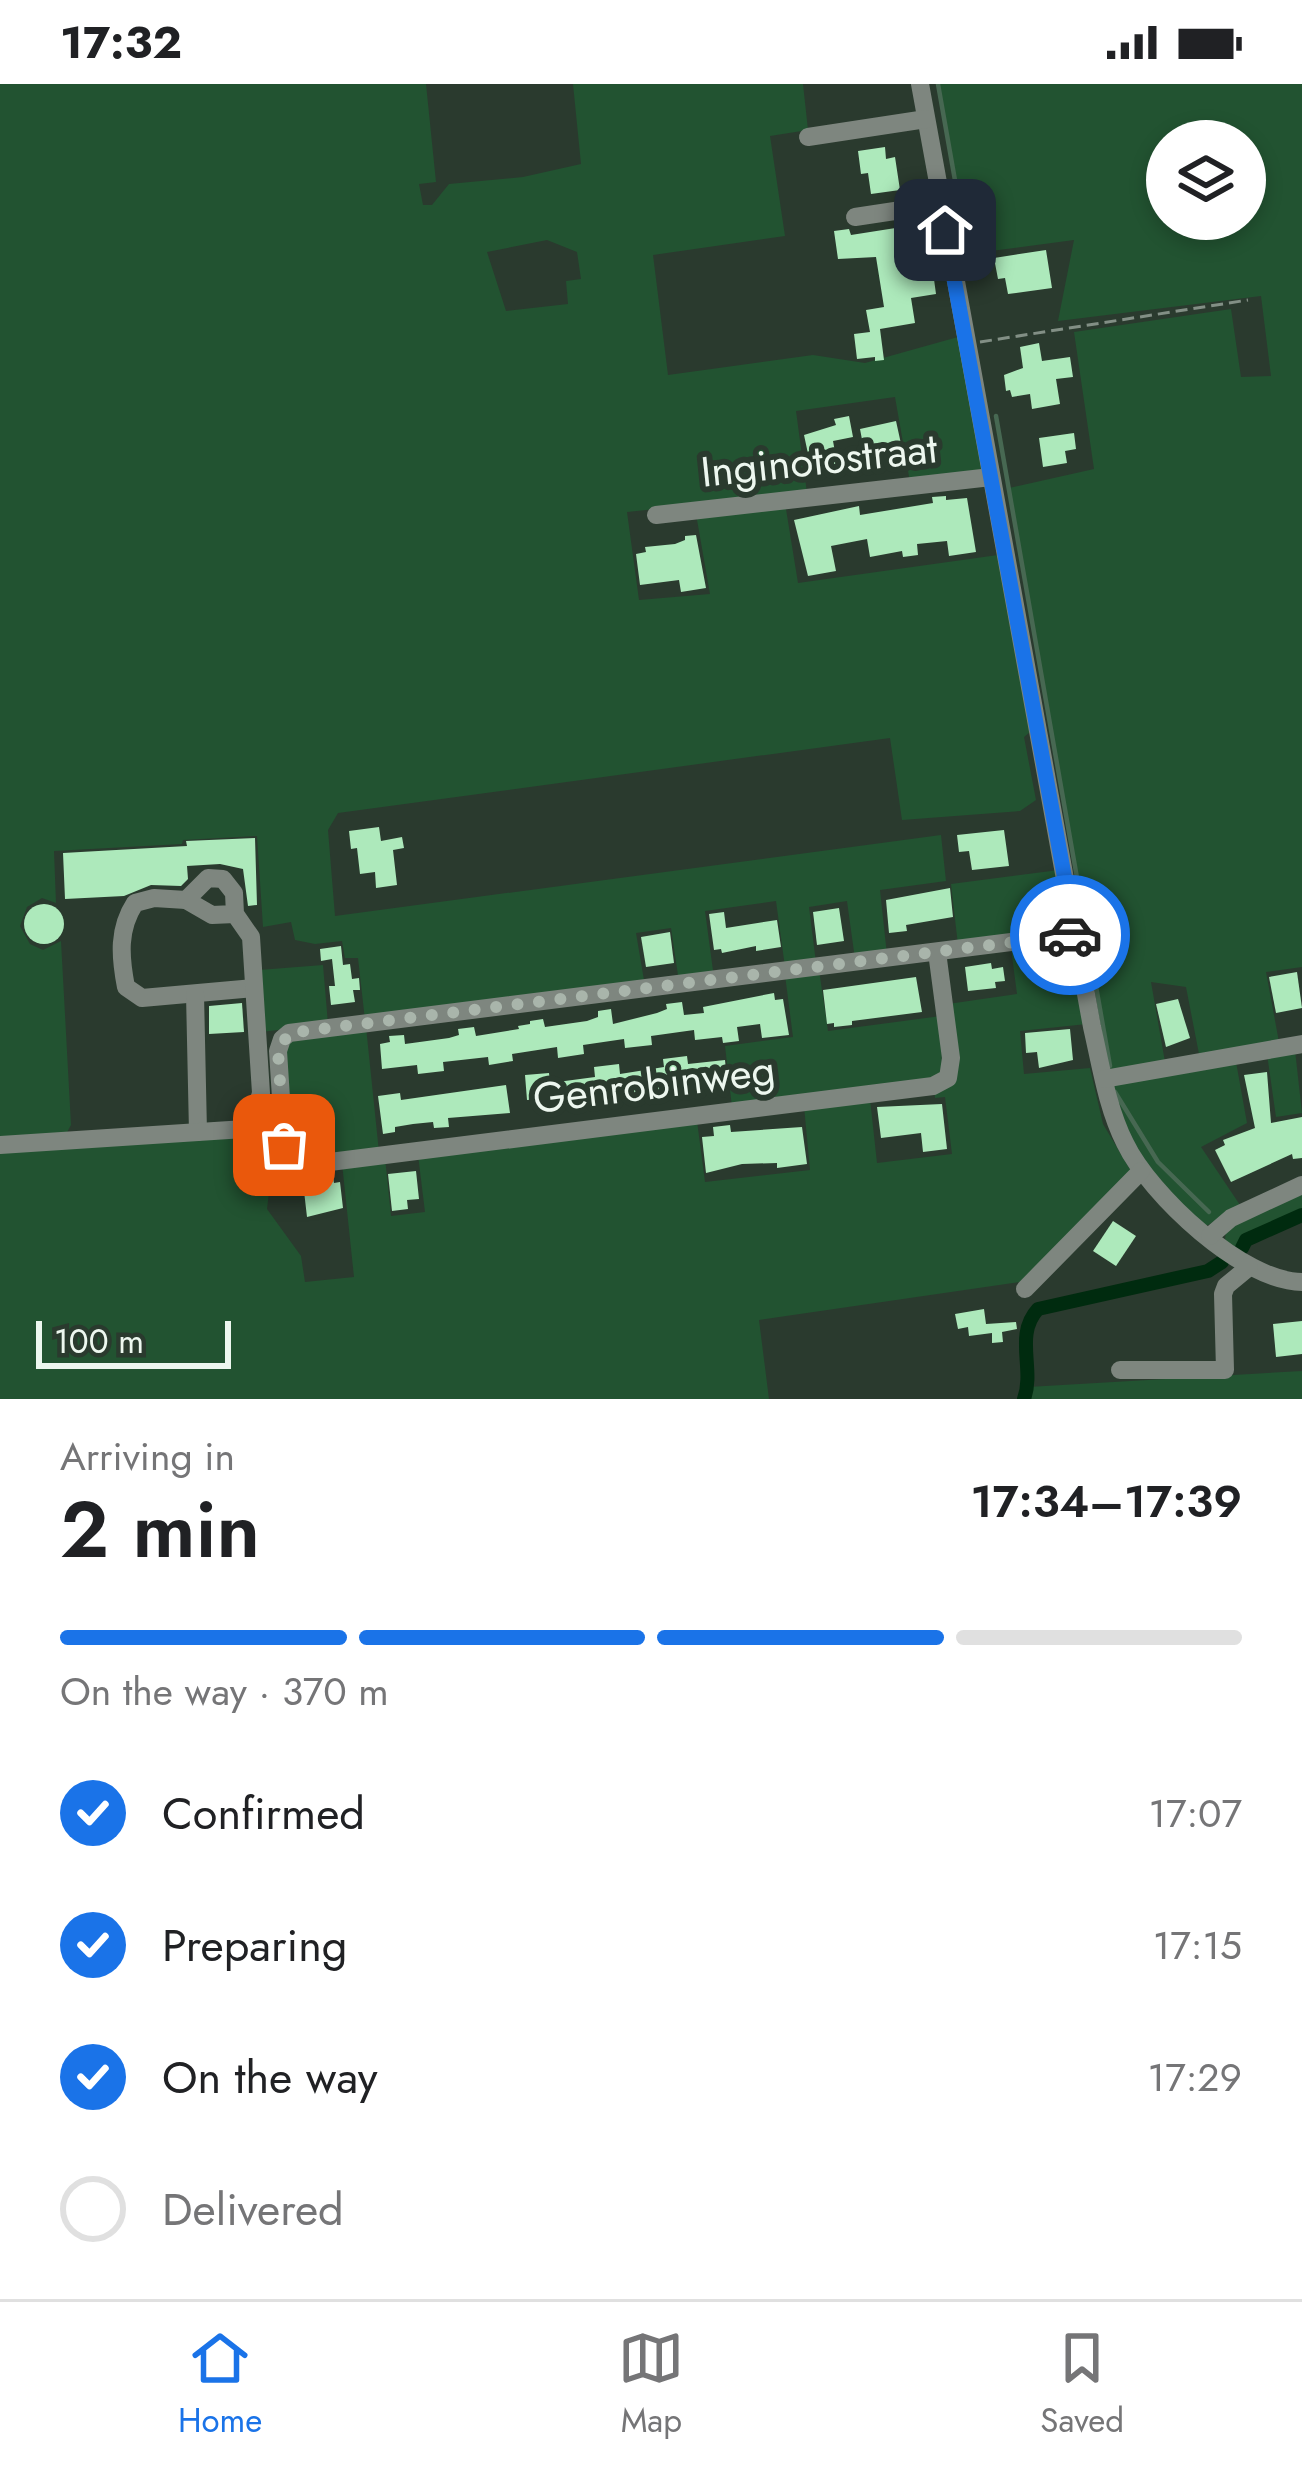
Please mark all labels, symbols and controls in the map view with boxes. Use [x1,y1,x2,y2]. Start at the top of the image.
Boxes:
text: 17:32 [60,10,182,75]
map controls [1146,120,1266,240]
button: layers [1146,120,1266,240]
pin [894,179,996,281]
icon: home [912,197,978,263]
street label: Inginotostraat [698,417,940,503]
courier [1010,875,1130,995]
icon: car [1037,902,1103,968]
street label: Genrobinweg [530,1039,778,1129]
pin [233,1094,335,1196]
icon: bag [251,1112,317,1178]
scale bar [36,1315,231,1368]
text: 100 m [54,1318,144,1365]
text: Arriving in [60,1428,235,1485]
text: 17:34–17:39 [970,1469,1242,1534]
text: 2 min [60,1474,260,1586]
text: On the way · 370 m [60,1663,389,1720]
icon: check [60,1780,126,1846]
text: Confirmed [162,1781,365,1846]
text: 17:07 [1148,1785,1242,1842]
icon: check [60,1912,126,1978]
text: Preparing [162,1913,347,1978]
text: 17:15 [1153,1917,1242,1974]
icon: check [60,2044,126,2110]
text: On the way [162,2045,378,2110]
text: 17:29 [1148,2049,1242,2106]
text: Delivered [162,2177,344,2242]
tab: Home [178,2325,262,2444]
tab: Map [618,2325,684,2444]
tab: Saved [1040,2325,1124,2444]

